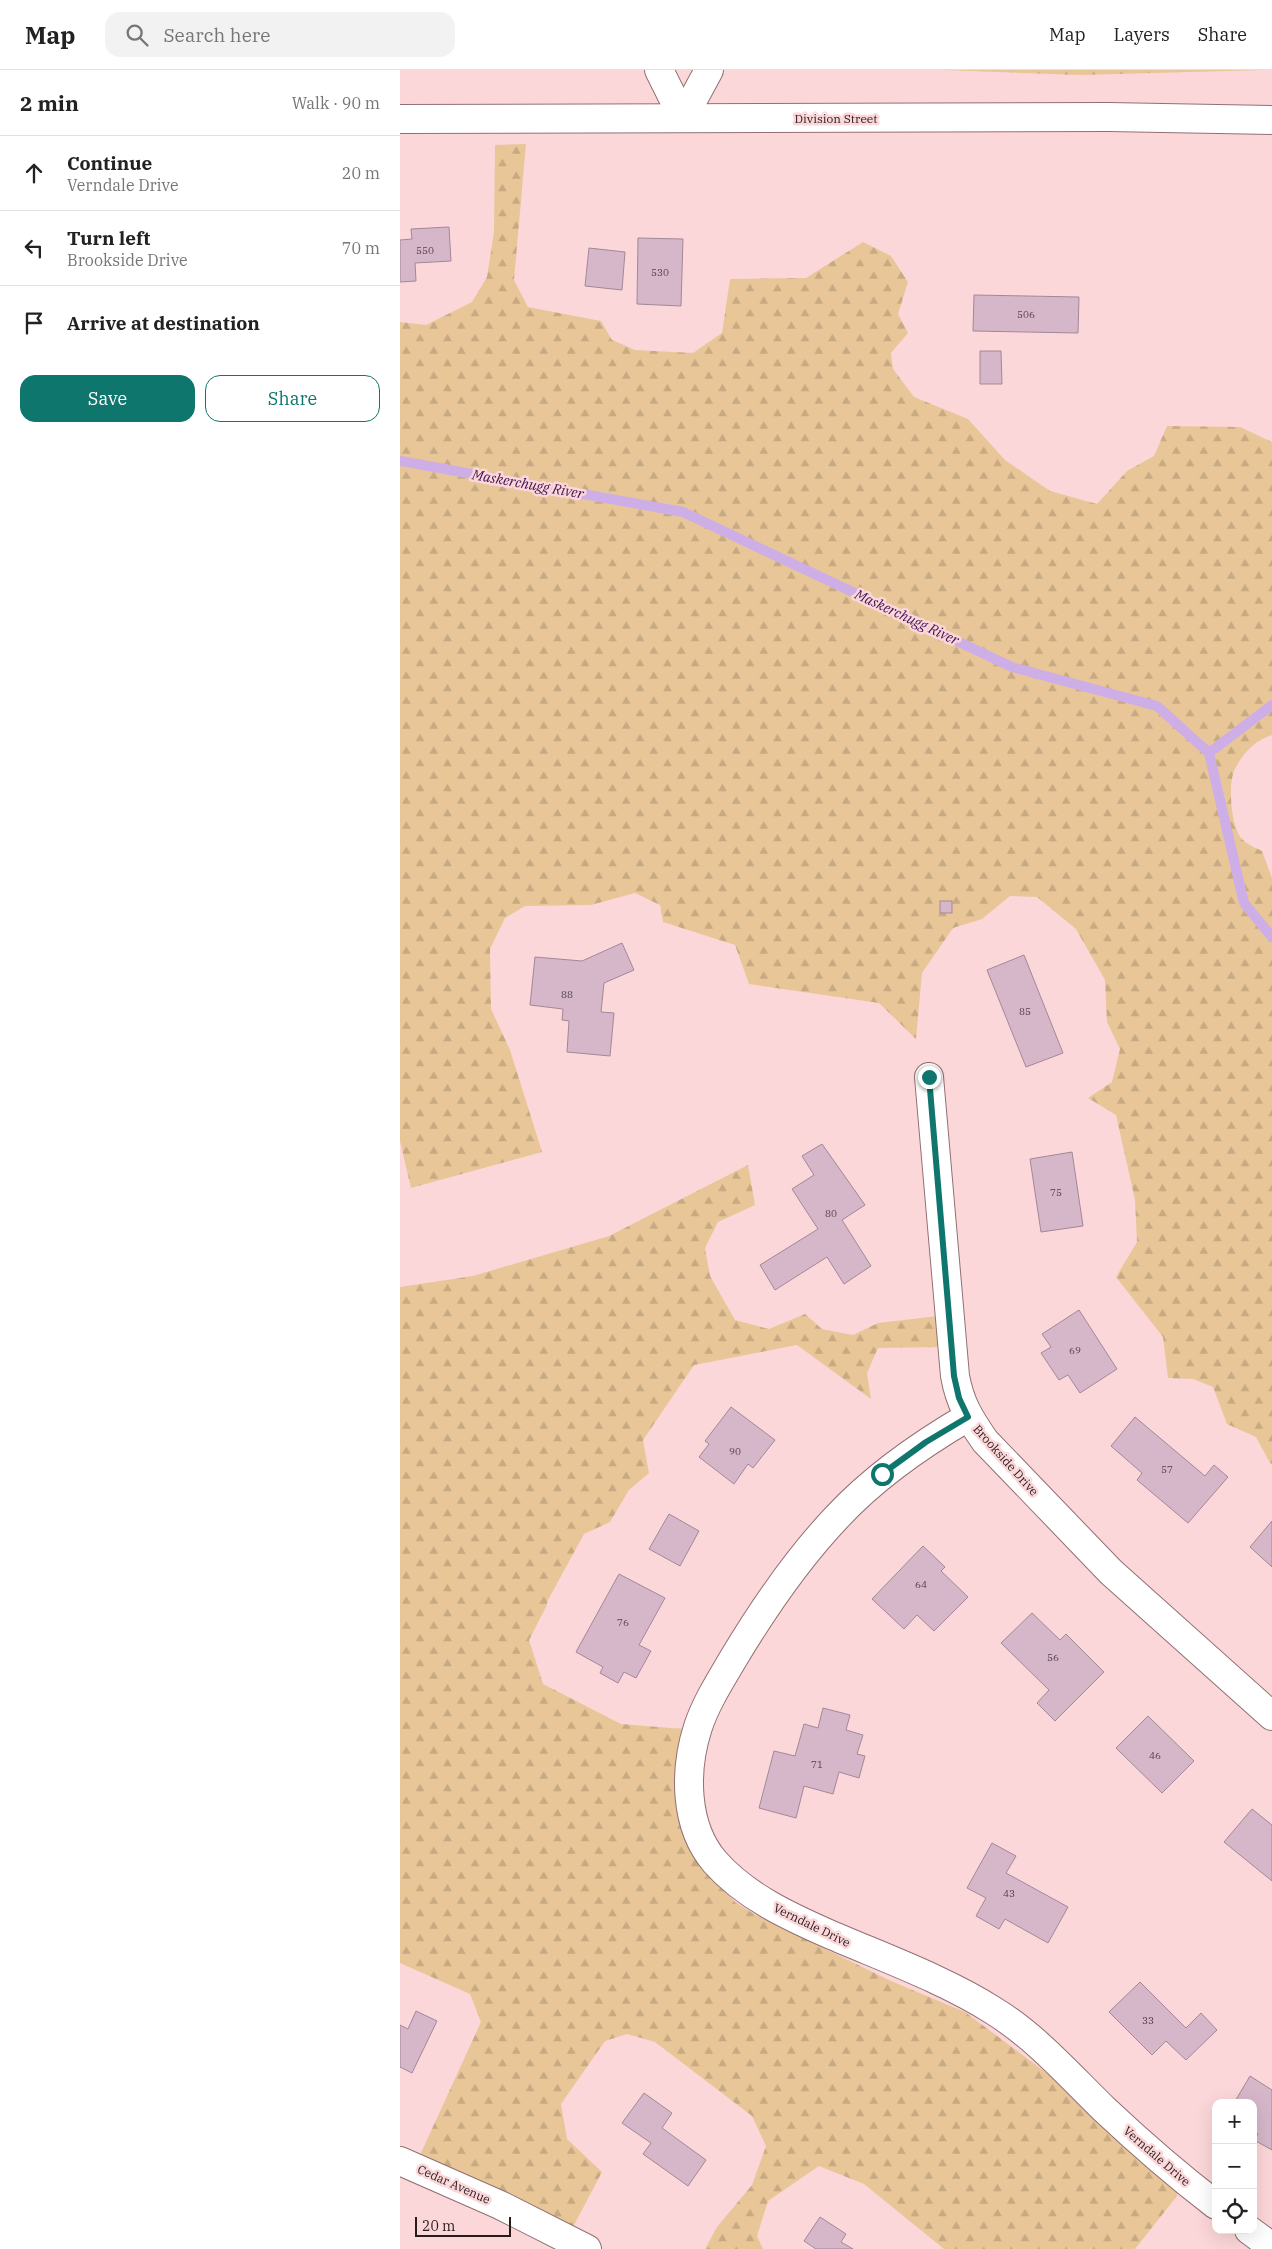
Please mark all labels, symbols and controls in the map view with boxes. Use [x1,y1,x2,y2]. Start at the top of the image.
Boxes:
search box [105,12,455,57]
text: Map [25,19,75,51]
icon: search [123,21,151,49]
text: Search here [163,23,270,47]
text: Map [1049,23,1086,46]
text: Layers [1114,23,1170,46]
text: Share [1198,23,1247,46]
text: 2 min [20,89,79,117]
text: Walk · 90 m [292,93,380,113]
street label: Division Street [794,111,878,126]
text: Continue [67,151,152,175]
icon: ahead [20,159,48,187]
text: 20 m [342,163,380,183]
text: Verndale Drive [67,175,179,195]
text: Turn left [67,226,150,250]
icon: left [20,234,48,262]
text: 70 m [342,238,380,258]
house number: 550 [416,244,434,257]
text: Brookside Drive [67,250,188,270]
house number: 530 [651,266,669,279]
house number: 506 [1017,308,1035,321]
icon: arrive [20,309,48,337]
text: Arrive at destination [67,311,260,335]
button: Save [20,375,195,422]
button: Share [205,375,380,422]
water label: Maskerchugg River [470,465,586,503]
water label: Maskerchugg River [851,585,963,649]
house number: 88 [561,988,573,1001]
house number: 85 [1019,1005,1031,1018]
route end [918,1066,941,1089]
house number: 75 [1050,1186,1062,1199]
house number: 80 [825,1207,837,1220]
house number: 69 [1069,1344,1081,1357]
street label: Brookside Drive [970,1421,1042,1499]
house number: 90 [729,1445,741,1458]
route start [871,1463,894,1486]
house number: 57 [1161,1463,1173,1476]
house number: 64 [915,1578,927,1591]
house number: 76 [617,1616,629,1629]
house number: 56 [1047,1651,1059,1664]
house number: 46 [1149,1749,1161,1762]
house number: 71 [811,1758,823,1771]
house number: 43 [1003,1887,1015,1900]
street label: Verndale Drive [771,1900,853,1950]
house number: 33 [1142,2014,1154,2027]
map controls [1212,2099,1257,2234]
button: + [1212,2099,1257,2144]
street label: Verndale Drive [1120,2123,1194,2189]
button: − [1212,2144,1257,2189]
street label: Cedar Avenue [415,2161,493,2207]
button: locate [1212,2189,1257,2234]
scale bar [415,2214,511,2237]
text: 20 m [422,2217,455,2235]

